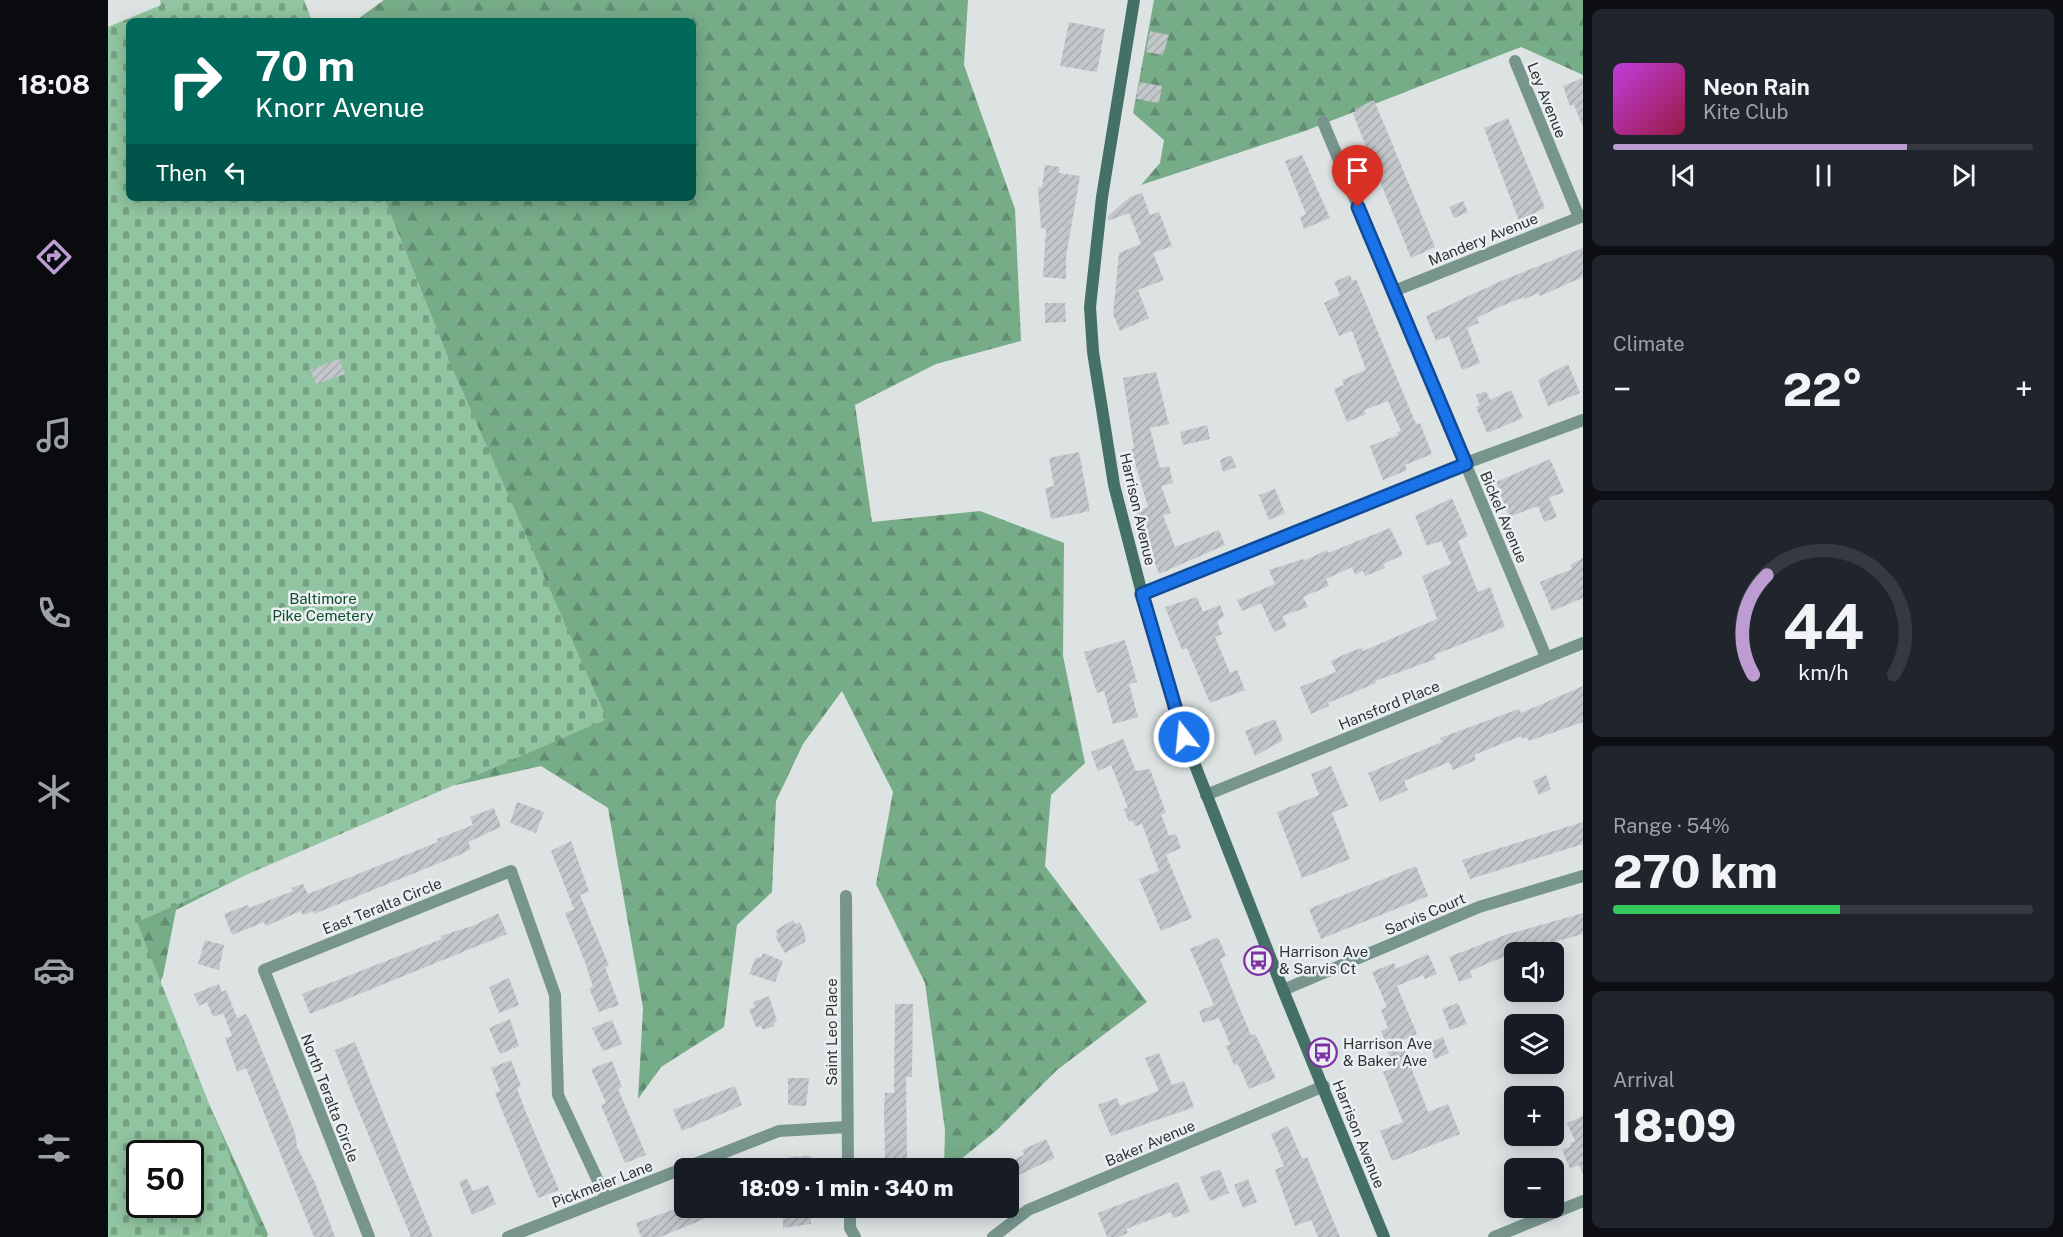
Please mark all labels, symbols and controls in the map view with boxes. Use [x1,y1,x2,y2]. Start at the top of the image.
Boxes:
text: 70 m [255,41,355,90]
icon: right [156,42,234,120]
street label: Ley Avenue [1524,60,1570,140]
text: 18:08 [18,68,90,100]
text: Neon Rain [1703,74,1810,100]
text: Knorr Avenue [255,91,425,123]
text: Kite Club [1703,100,1788,124]
pin [1332,145,1383,207]
icon: arrive [1341,154,1374,187]
icon: left [219,156,252,189]
icon: previous [1667,159,1700,192]
icon: pause [1807,159,1840,192]
icon: next [1947,159,1980,192]
text: Then [156,160,207,186]
street label: Mandery Avenue [1426,209,1540,269]
icon: directions [33,236,75,278]
text: Climate [1613,332,1685,356]
text: 22° [1783,363,1863,416]
text: − [1613,370,1631,408]
text: + [2015,370,2033,408]
icon: music [33,414,75,456]
street label: Harrison Avenue [1117,451,1159,567]
street label: Bickel Avenue [1477,469,1531,565]
park label: Baltimore Pike Cemetery [272,590,374,624]
text: 44 [1782,591,1864,664]
icon: phone [33,592,75,634]
text: km/h [1798,661,1848,686]
street label: Hansford Place [1336,677,1442,733]
position arrow [1152,705,1216,769]
icon: climate [33,771,75,813]
text: Range · 54% [1613,814,1730,838]
text: 270 km [1613,845,1778,898]
street label: East Teralta Circle [320,874,444,938]
street label: Sarvis Court [1382,889,1468,939]
map controls [1504,942,1564,1218]
button: sound [1504,942,1564,1002]
place label: Harrison Ave & Sarvis Ct [1279,943,1368,977]
bus stop icon: Harrison Ave & Sarvis Ct [1242,944,1274,976]
icon: car [33,949,75,991]
street label: Saint Leo Place [823,978,840,1086]
button: layers [1504,1014,1564,1074]
street label: North Teralta Circle [298,1031,362,1165]
place label: Harrison Ave & Baker Ave [1343,1035,1432,1069]
bus stop icon: Harrison Ave & Baker Ave [1306,1036,1338,1068]
text: Arrival [1613,1068,1675,1092]
street label: Harrison Avenue [1330,1077,1388,1191]
button: + [1504,1086,1564,1146]
text: 18:09 [1613,1099,1736,1152]
street label: Baker Avenue [1103,1116,1197,1170]
icon: filters [33,1127,75,1169]
speed limit sign: 50 [126,1140,204,1218]
street label: Pickmeier Lane [549,1157,655,1211]
button: − [1504,1158,1564,1218]
text: 18:09 · 1 min · 340 m [739,1175,954,1201]

